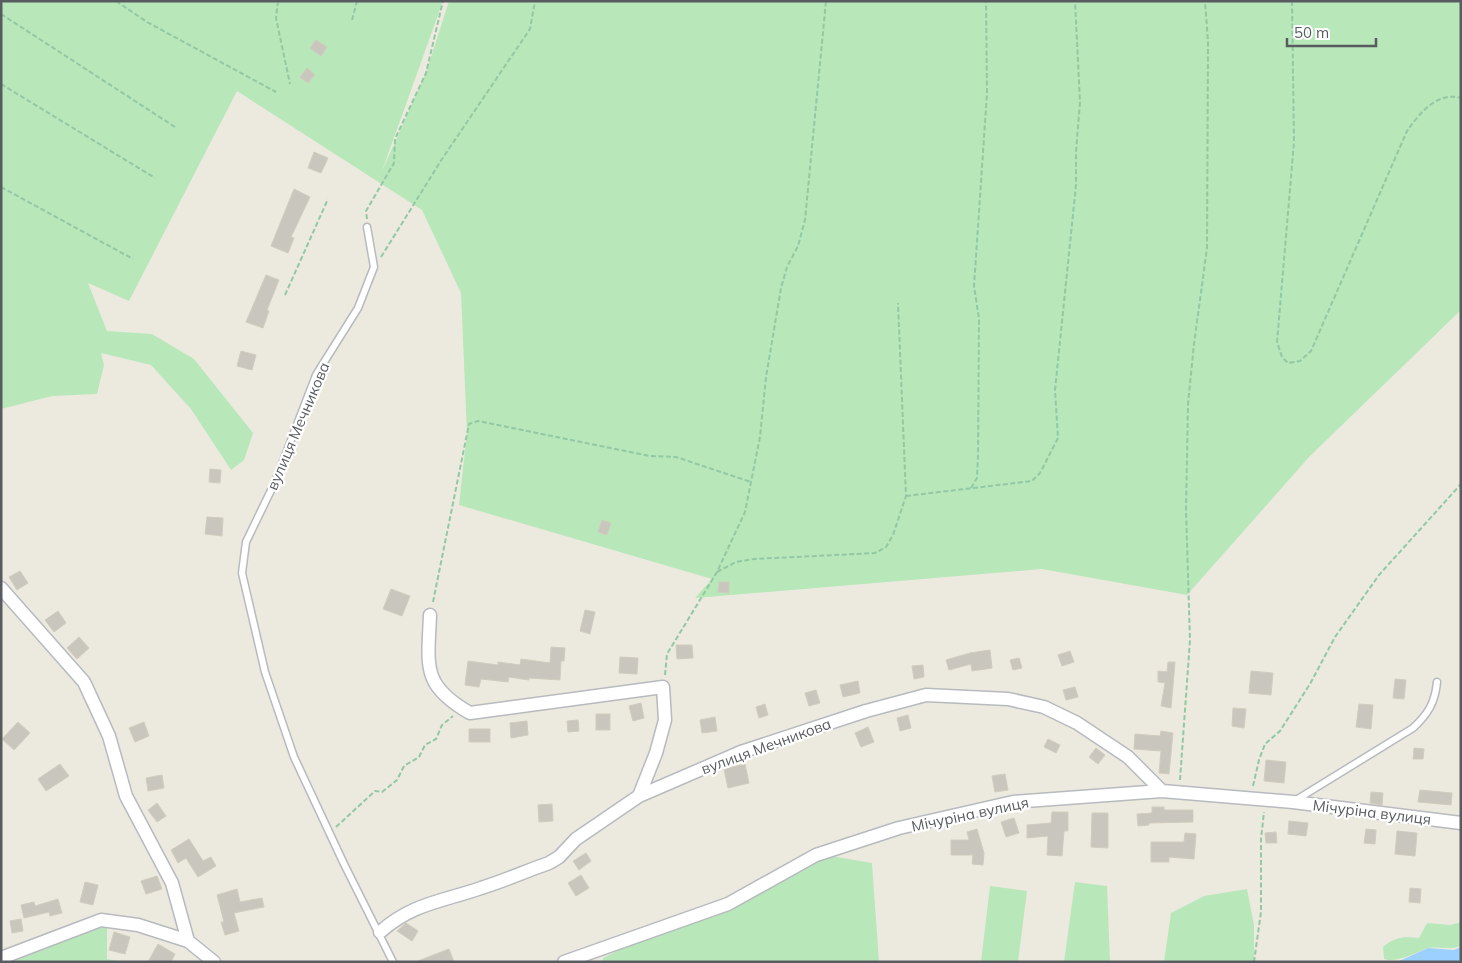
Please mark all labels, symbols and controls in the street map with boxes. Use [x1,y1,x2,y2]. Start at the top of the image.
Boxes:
scale bar [1287,15,1376,47]
text: 50 m [1294,23,1329,42]
street label: вулиця Мечникова [263,359,333,493]
street label: вулиця Мечникова [698,714,834,778]
street label: Мічуріна вулиця [910,792,1030,836]
street label: Мічуріна вулиця [1312,795,1432,829]

